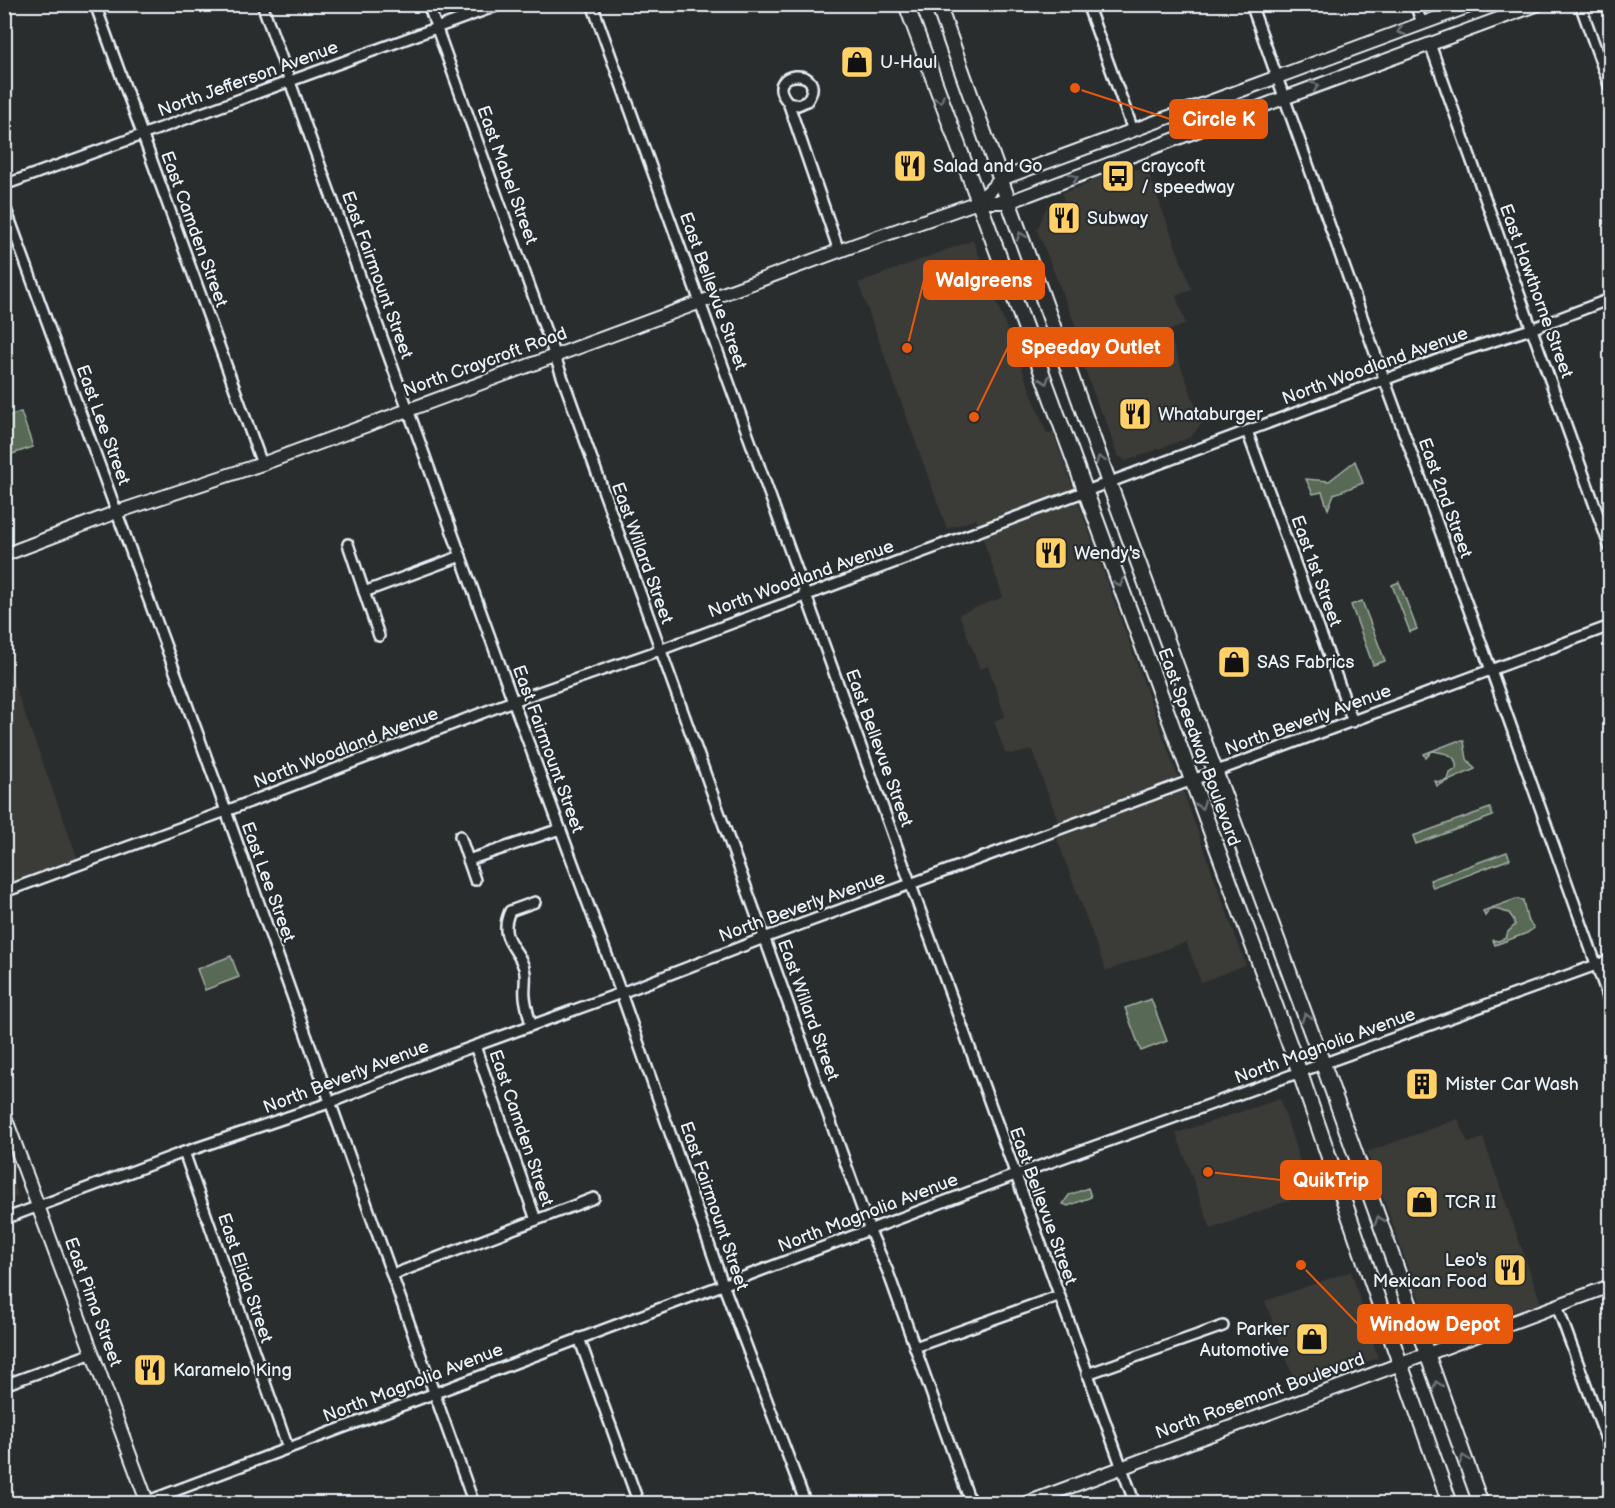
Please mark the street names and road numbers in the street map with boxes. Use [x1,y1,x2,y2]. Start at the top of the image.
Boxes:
street label: North Jefferson Avenue [155,36,341,121]
street label: East Mabel Street [472,103,542,248]
street label: East Camden Street [156,148,232,310]
street label: East Fairmount Street [337,188,417,362]
street label: East Hawthorne Street [1495,201,1577,381]
street label: East Bellevue Street [675,209,751,373]
street label: North Woodland Avenue [1279,322,1471,409]
street label: North Craycroft Road [400,323,570,401]
street label: East Lee Street [72,362,135,488]
street label: East 2nd Street [1414,435,1477,561]
street label: East Willard Street [607,479,677,627]
street label: East 1st Street [1286,513,1346,630]
street label: North Woodland Avenue [705,535,897,622]
street label: East Speedway Boulevard [1153,645,1245,849]
street label: East Fairmount Street [508,662,588,836]
street label: East Bellevue Street [841,666,917,830]
street label: North Beverly Avenue [1222,680,1394,760]
street label: North Woodland Avenue [251,703,442,793]
street label: East Lee Street [237,819,300,945]
street label: North Beverly Avenue [716,867,888,947]
street label: East Willard Street [773,936,843,1084]
street label: North Magnolia Avenue [1232,1003,1419,1089]
street label: North Beverly Avenue [260,1036,432,1118]
street label: East Camden Street [484,1047,558,1210]
street label: East Fairmount Street [675,1119,753,1294]
street label: East Bellevue Street [1005,1124,1081,1288]
street label: North Magnolia Avenue [775,1169,961,1257]
street label: East Elida Street [213,1210,277,1346]
street label: East Pima Street [60,1235,126,1370]
street label: North Magnolia Avenue [320,1339,506,1427]
street label: North Rosemont Boulevard [1153,1348,1367,1444]

